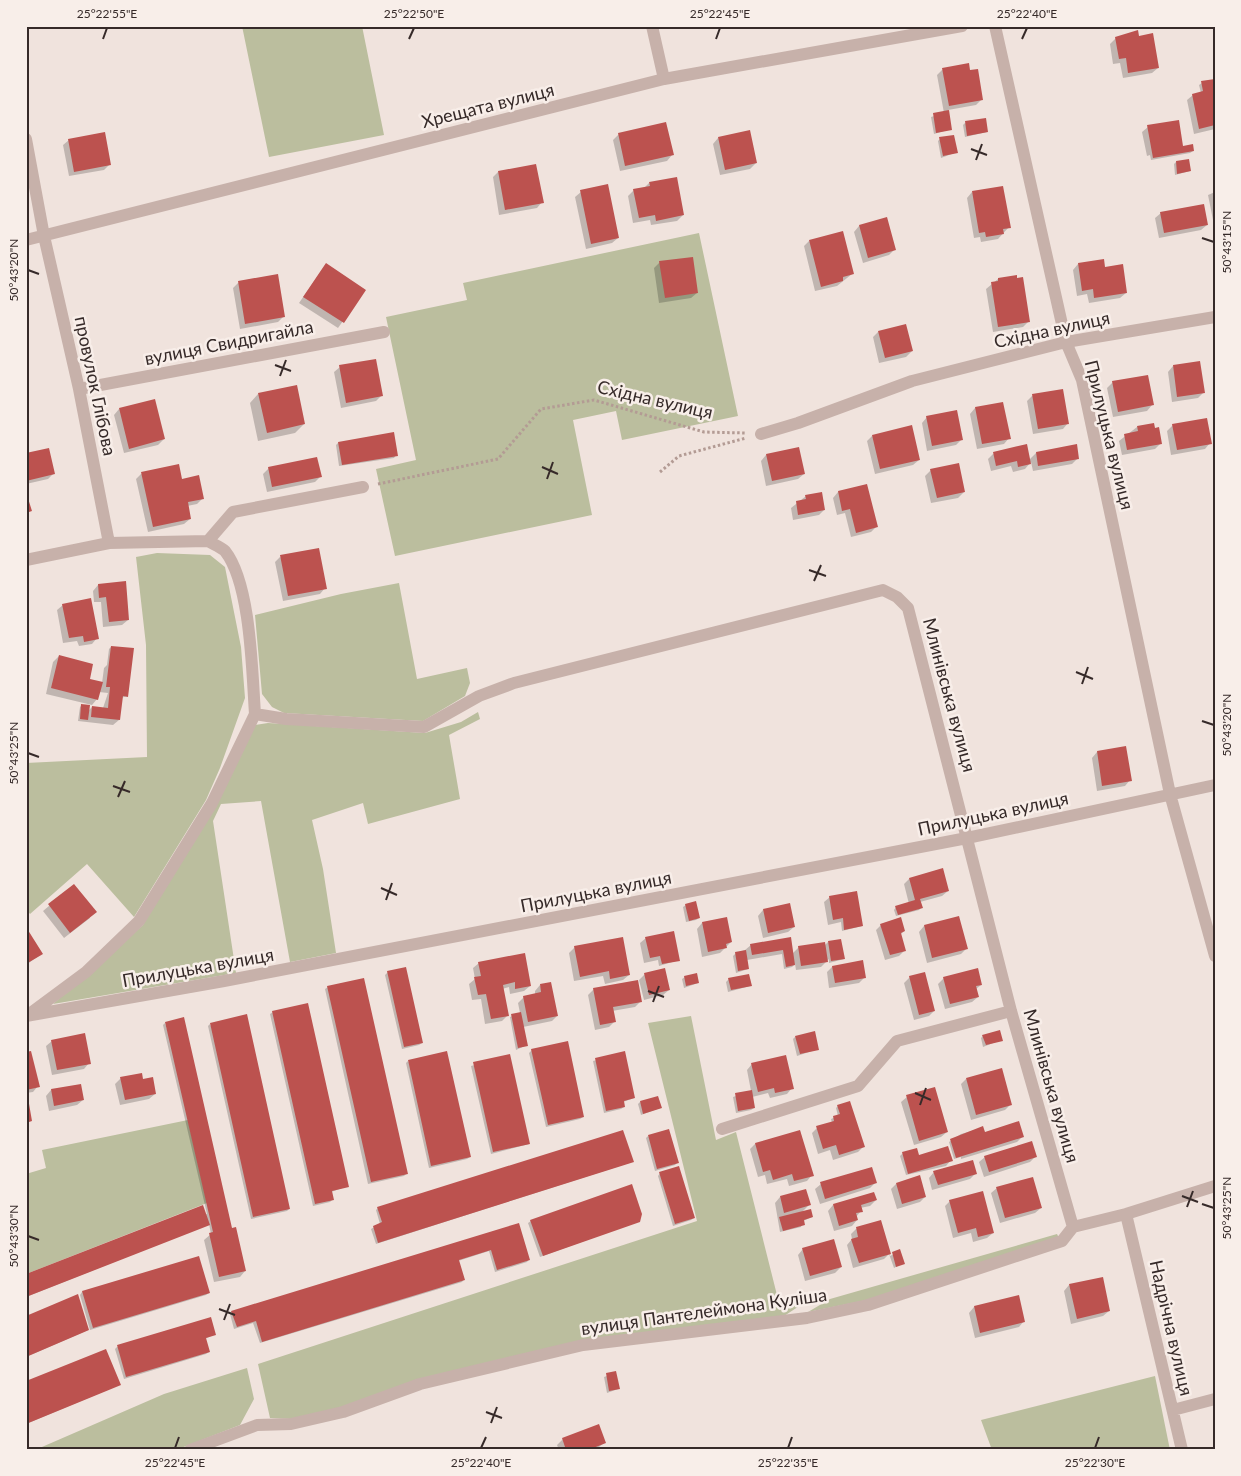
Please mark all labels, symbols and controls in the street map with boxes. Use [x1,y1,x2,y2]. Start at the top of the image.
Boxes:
text: 25°22'55"E [77,6,137,21]
text: 25°22'50"E [384,6,444,21]
text: 25°22'45"E [690,6,750,21]
text: 25°22'40"E [997,6,1057,21]
street label: Хрещата вулиця [419,78,556,132]
text: 50°43'15"N [1219,211,1234,273]
text: 50°43'20"N [6,239,21,301]
street label: Східна вулиця [992,306,1112,352]
street label: провулок Глібова [70,314,121,457]
street label: вулиця Свидригайла [143,315,315,369]
street label: Прилуцька вулиця [1081,358,1139,512]
street label: Східна вулиця [595,375,715,423]
street label: Млинівська вулиця [919,615,981,774]
text: 50°43'20"N [1219,694,1234,756]
text: 50°43'25"N [6,722,21,784]
street label: Прилуцька вулиця [915,786,1070,840]
street label: Прилуцька вулиця [518,866,673,916]
street label: Прилуцька вулиця [120,943,275,991]
street label: Млинівська вулиця [1020,1006,1084,1165]
text: 50°43'25"N [1219,1177,1234,1239]
text: 50°43'30"N [6,1205,21,1267]
street label: Надрічна вулиця [1146,1258,1198,1398]
street label: вулиця Пантелеймона Куліша [580,1283,828,1339]
text: 25°22'45"E [145,1455,205,1470]
text: 25°22'40"E [451,1455,511,1470]
text: 25°22'35"E [758,1455,818,1470]
text: 25°22'30"E [1065,1455,1125,1470]

